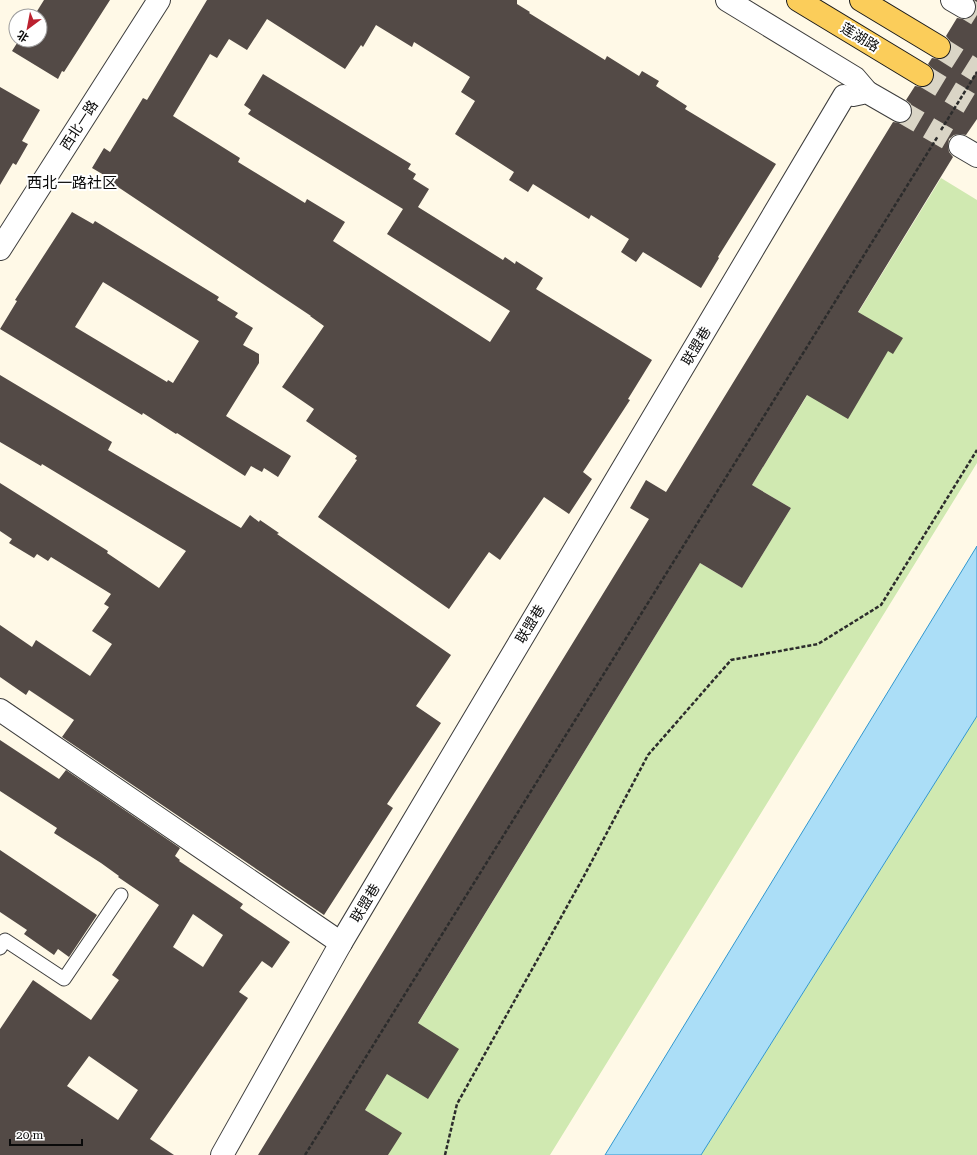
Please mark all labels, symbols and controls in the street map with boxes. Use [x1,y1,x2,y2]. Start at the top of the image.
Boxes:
north arrow [8,8,48,48]
street label: 莲湖路 [838,19,882,55]
text: 北 [15,28,31,44]
street label: 西北一路 [57,97,101,153]
district label: 西北一路社区 [27,174,117,192]
street label: 联盟巷 [678,324,714,368]
street label: 联盟巷 [512,602,548,646]
street label: 联盟巷 [347,881,383,925]
scale bar [10,1121,82,1147]
text: 20 m [16,1128,43,1142]

